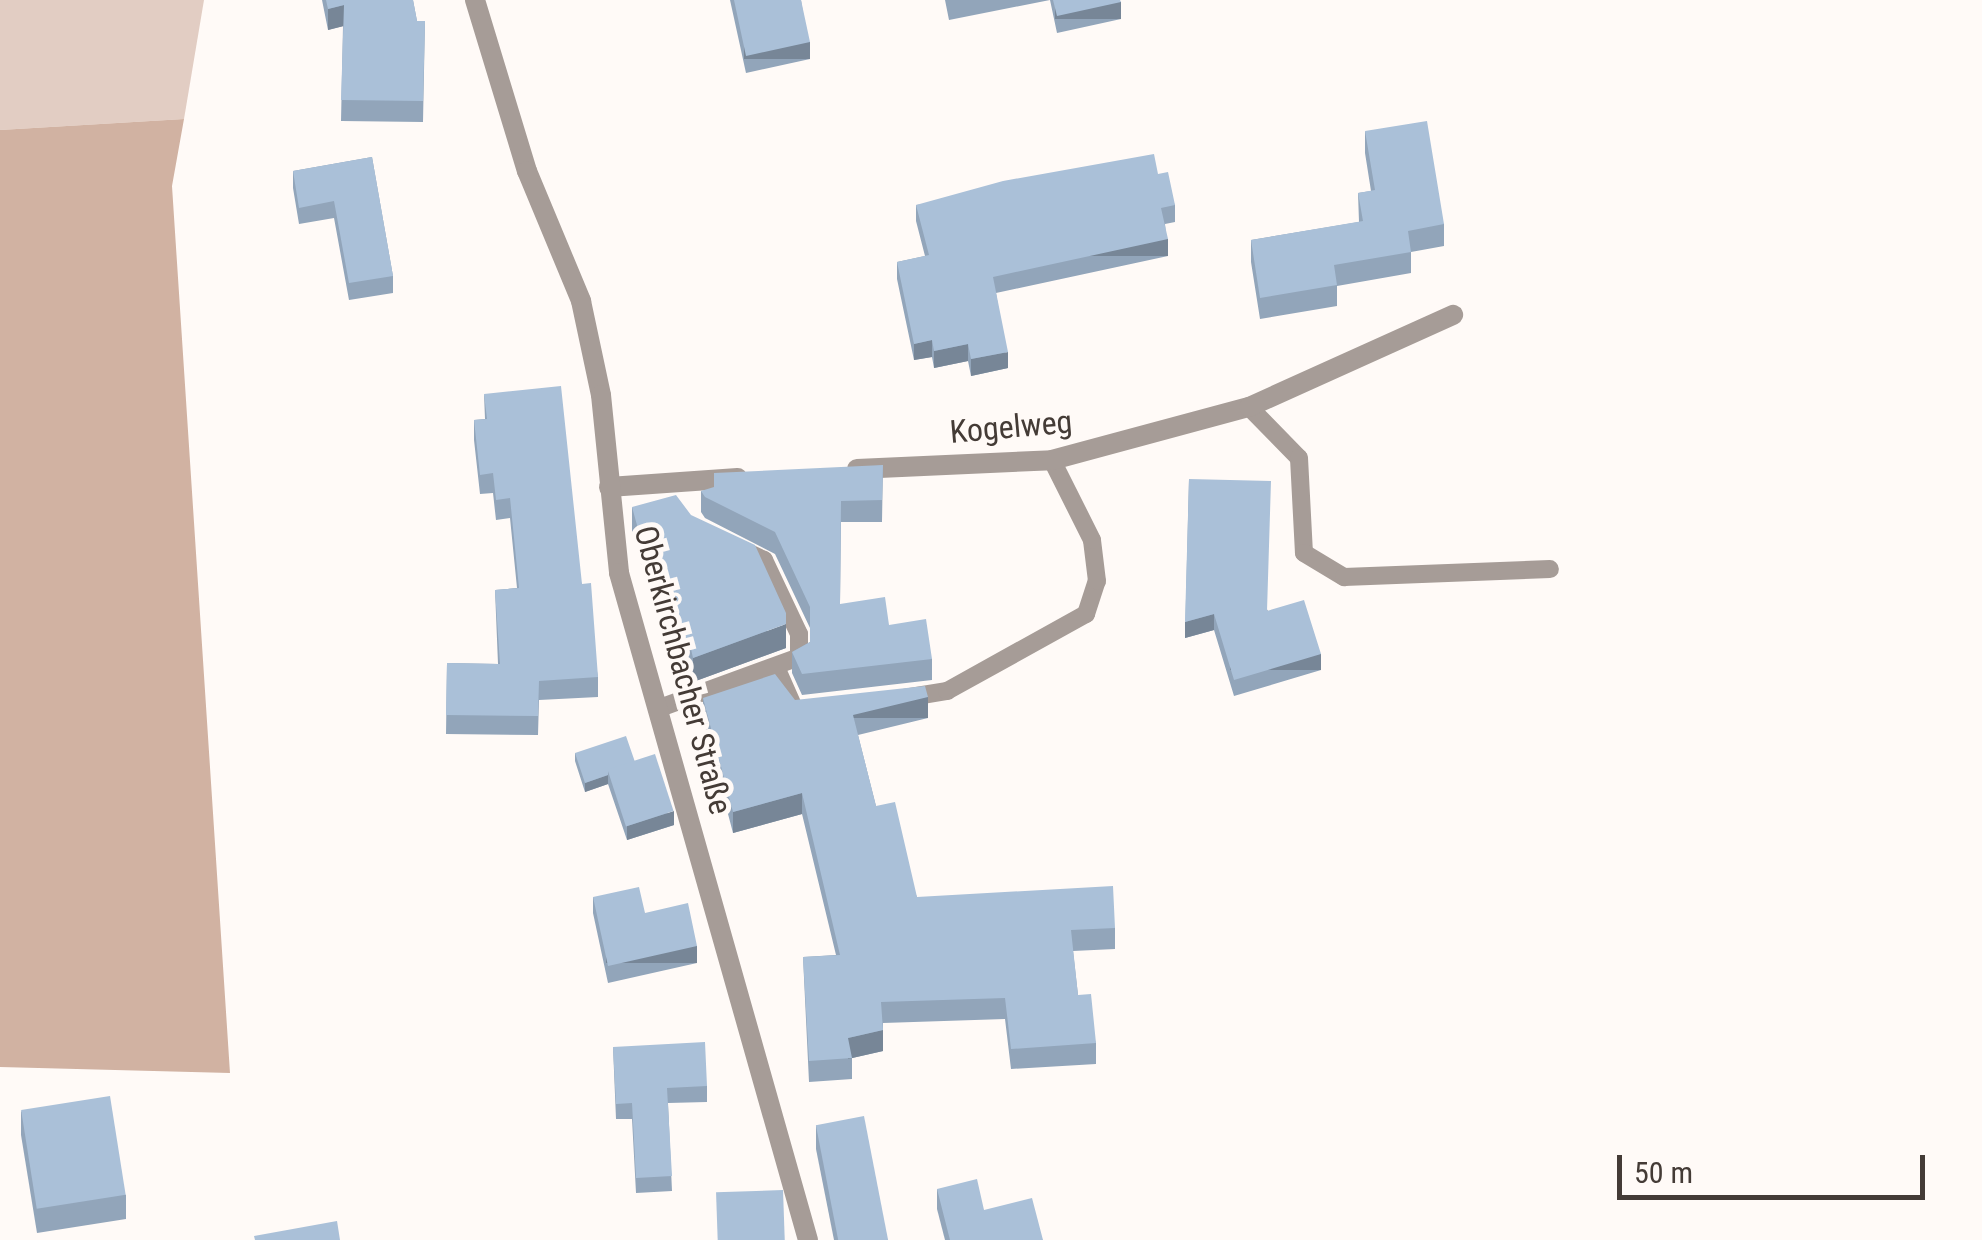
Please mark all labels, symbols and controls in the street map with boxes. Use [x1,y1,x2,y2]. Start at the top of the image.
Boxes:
street label: Kogelweg [948,403,1074,451]
street label: Oberkirchbacher Straße [626,522,740,818]
scale bar [1622,1135,1930,1197]
text: 50 m [1634,1155,1693,1190]

